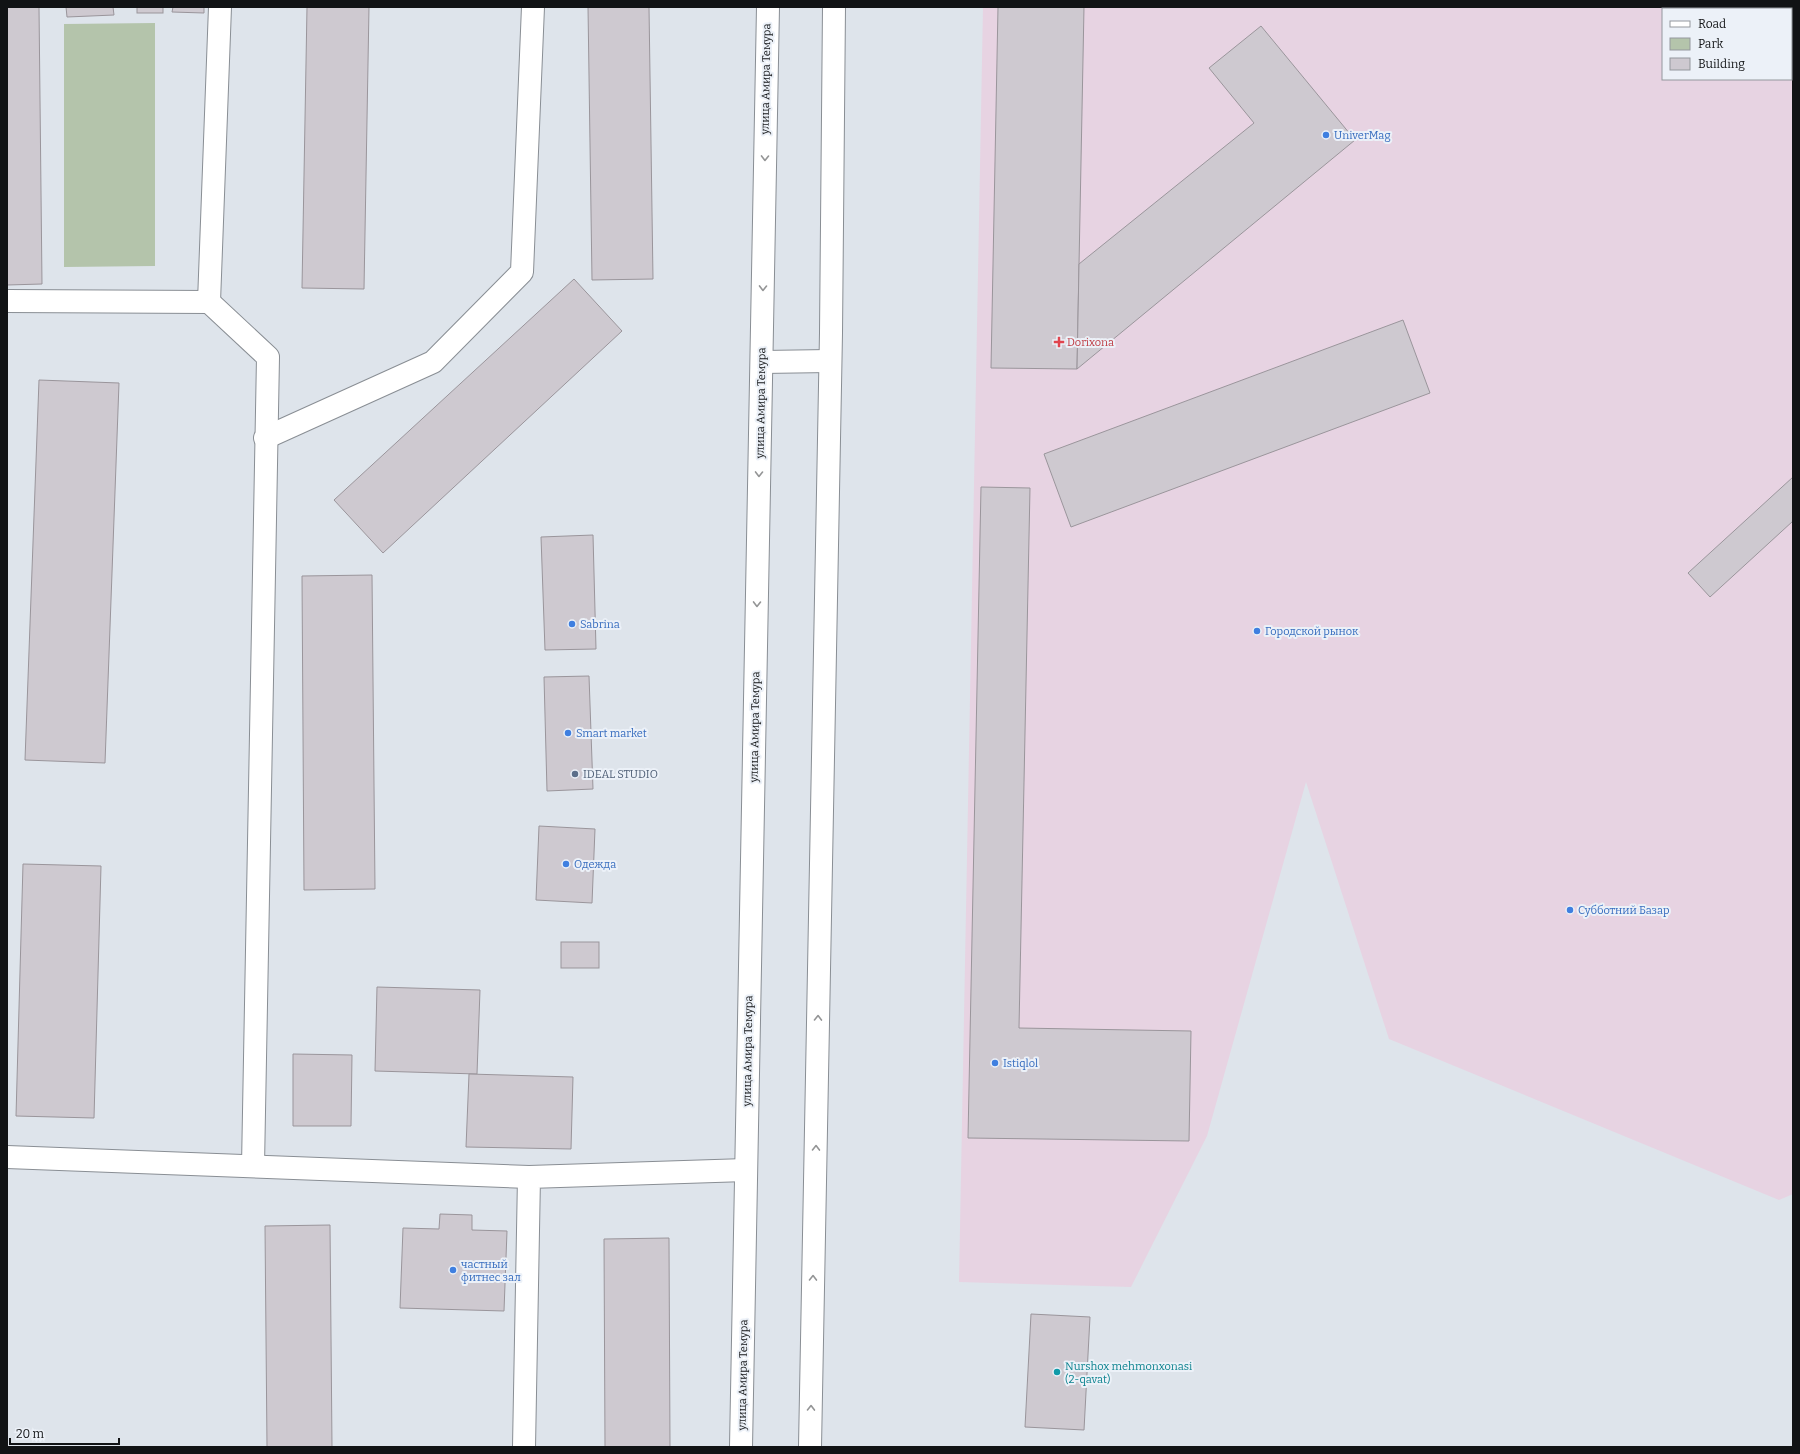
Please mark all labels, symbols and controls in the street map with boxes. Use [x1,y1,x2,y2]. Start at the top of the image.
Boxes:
legend [1662,8,1792,80]
text: Road [1698,17,1726,31]
street label: улица Амира Темура [759,23,773,136]
text: Park [1698,37,1724,51]
text: Building [1698,57,1745,71]
place label: UniverMag [1334,129,1391,142]
marker: UniverMag [1321,130,1331,140]
one-way arrow [761,155,769,161]
one-way arrow [758,285,767,291]
place label: Dorixona [1067,336,1114,349]
marker: Dorixona [1054,337,1064,347]
street label: улица Амира Темура [754,347,768,460]
one-way arrow [755,471,764,477]
one-way arrow [753,601,761,607]
place label: Sabrina [580,618,620,631]
marker: Sabrina [567,619,577,629]
place label: Городской рынок [1265,625,1359,638]
marker: Городской рынок [1252,626,1262,636]
street label: улица Амира Темура [748,671,762,784]
place label: Smart market [576,727,647,740]
marker: Smart market [563,728,573,738]
place label: IDEAL STUDIO [583,768,658,781]
marker: IDEAL STUDIO [570,769,580,779]
place label: Одежда [574,858,616,871]
marker: Одежда [561,859,571,869]
place label: Субботний Базар [1578,904,1670,917]
marker: Субботний Базар [1565,905,1575,915]
street label: улица Амира Темура [741,995,755,1108]
one-way arrow [814,1015,822,1021]
place label: Istiqlol [1003,1057,1038,1070]
marker: Istiqlol [990,1058,1000,1068]
one-way arrow [812,1145,820,1151]
place label: частный фитнес зал [460,1258,521,1284]
marker: частный фитнес зал [448,1265,458,1275]
one-way arrow [809,1275,818,1281]
street label: улица Амира Темура [736,1319,750,1432]
place label: Nurshox mehmonxonasi (2-qavat) [1065,1360,1193,1386]
marker: Nurshox mehmonxonasi (2-qavat) [1052,1367,1062,1377]
one-way arrow [807,1405,815,1411]
scale bar [10,1420,119,1446]
text: 20 m [16,1427,45,1441]

